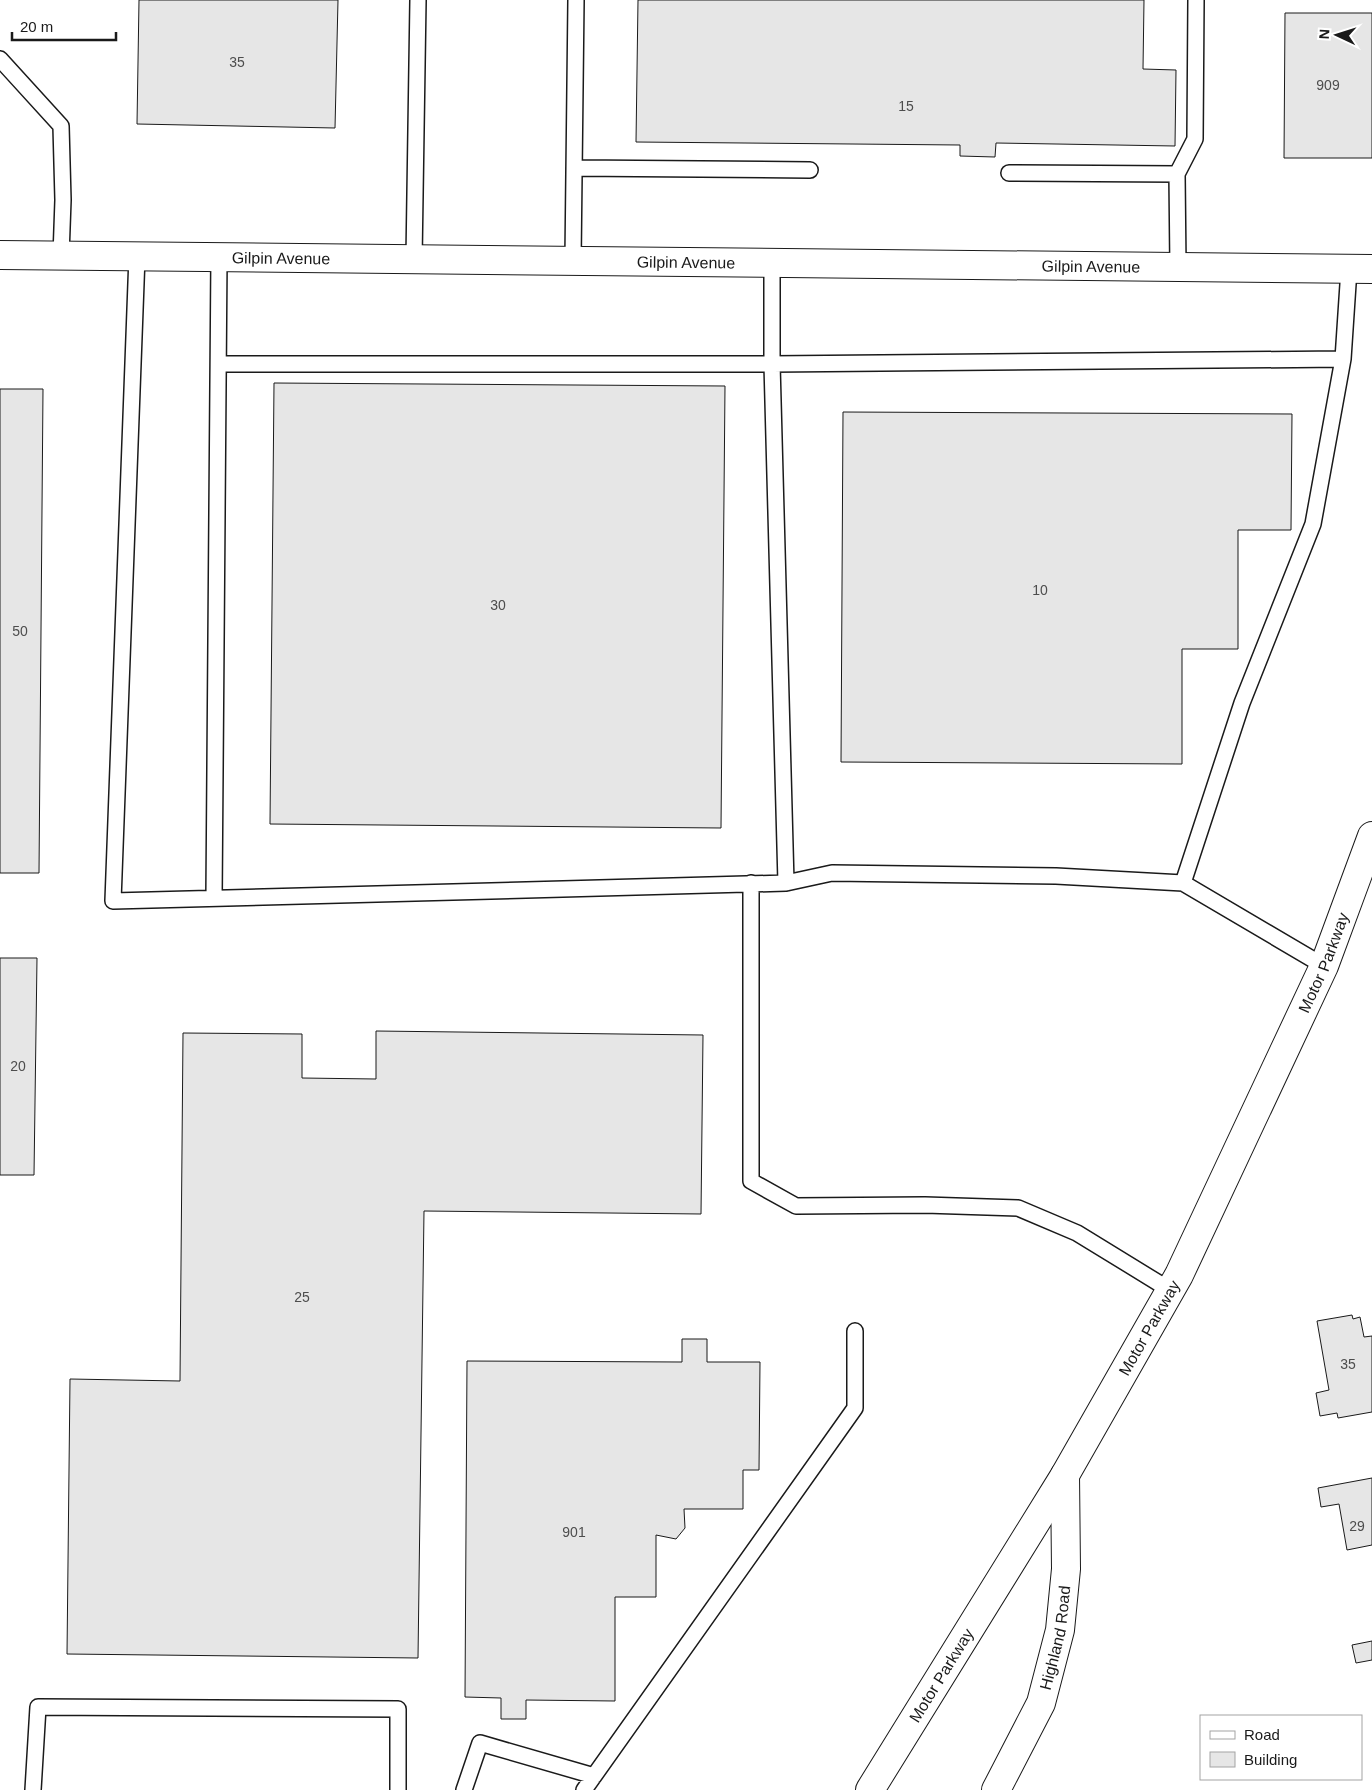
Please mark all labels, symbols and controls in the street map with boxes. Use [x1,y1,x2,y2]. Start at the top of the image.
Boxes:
scale bar [12,10,116,42]
north arrow [1312,10,1362,60]
text: 20 m [20,18,53,35]
text: N [1316,28,1332,40]
house number: 35 [229,54,245,70]
house number: 909 [1316,77,1340,93]
house number: 15 [898,98,914,114]
street label: Gilpin Avenue [232,249,330,267]
street label: Gilpin Avenue [637,253,735,272]
street label: Gilpin Avenue [1042,258,1140,276]
house number: 10 [1032,582,1048,598]
house number: 30 [490,597,506,613]
house number: 50 [12,623,28,639]
street label: Motor Parkway [1295,910,1352,1015]
house number: 20 [10,1058,26,1074]
street label: Motor Parkway [1116,1277,1183,1379]
house number: 25 [294,1289,310,1305]
house number: 35 [1340,1356,1356,1372]
house number: 29 [1349,1518,1365,1534]
house number: 901 [562,1524,586,1540]
street label: Highland Road [1037,1585,1073,1692]
street label: Motor Parkway [906,1626,977,1725]
legend [1200,1715,1362,1780]
text: Road [1244,1726,1280,1743]
text: Building [1244,1751,1297,1768]

